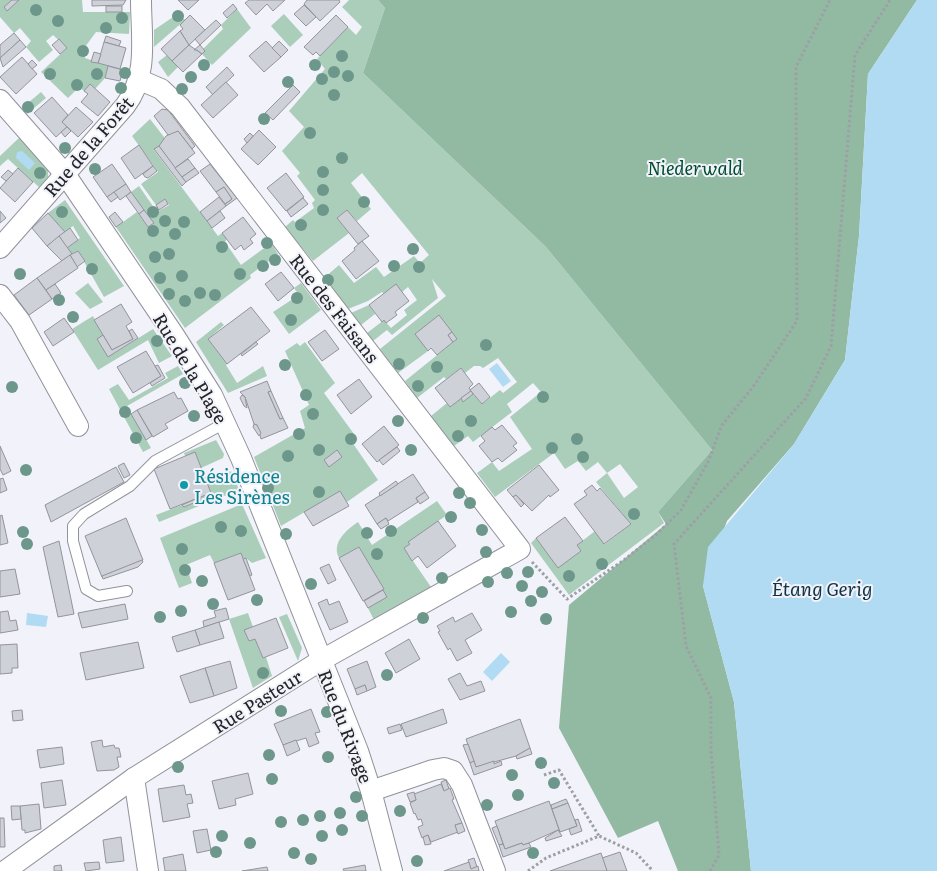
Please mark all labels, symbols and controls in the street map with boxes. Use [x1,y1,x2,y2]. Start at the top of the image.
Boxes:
street label: Rue de la Forêt [37,89,140,202]
park label: Niederwald [647,154,744,181]
street label: Rue des Faisans [284,248,386,368]
street label: Rue de la Plage [147,307,235,429]
place label: Résidence Les Sirènes [194,462,290,510]
marker: Résidence Les Sirènes [178,479,190,491]
water label: Étang Gerig [772,574,872,602]
street label: Rue Pasteur [207,662,308,739]
street label: Rue du Rivage [312,665,380,787]

